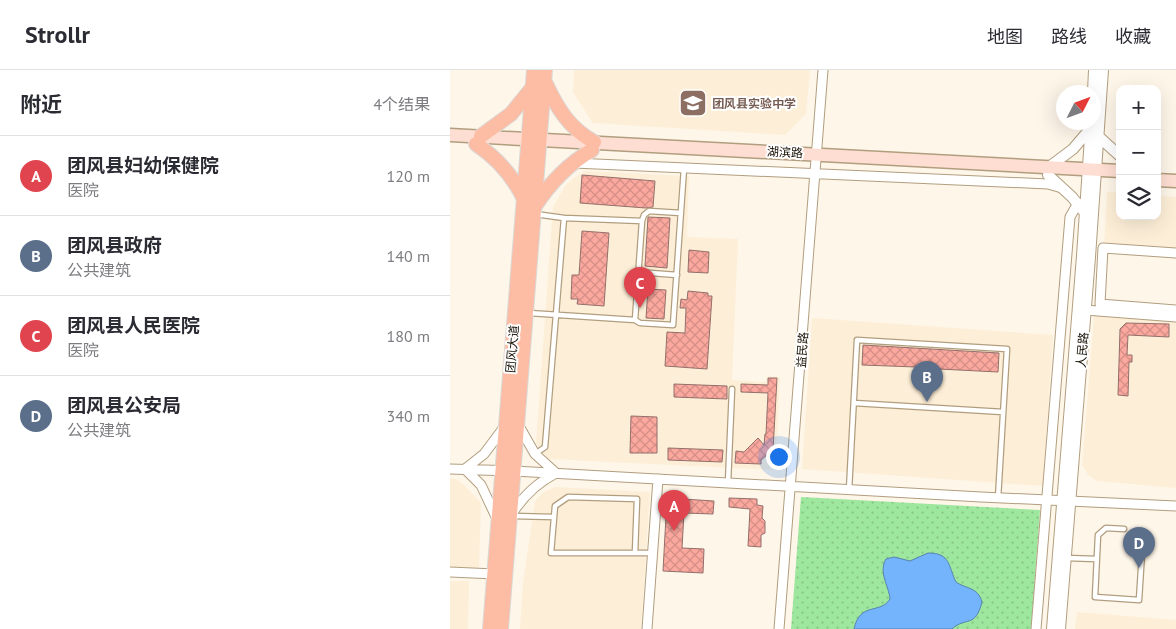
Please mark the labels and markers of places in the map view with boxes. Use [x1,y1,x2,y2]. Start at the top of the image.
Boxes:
school or university icon: 团风县实验中学 [678,88,708,118]
place label: 团风县实验中学 [712,96,796,111]
pin: C [624,267,656,308]
pin: B [911,361,943,402]
pin: A [658,490,690,531]
pin: D [1123,527,1155,568]

